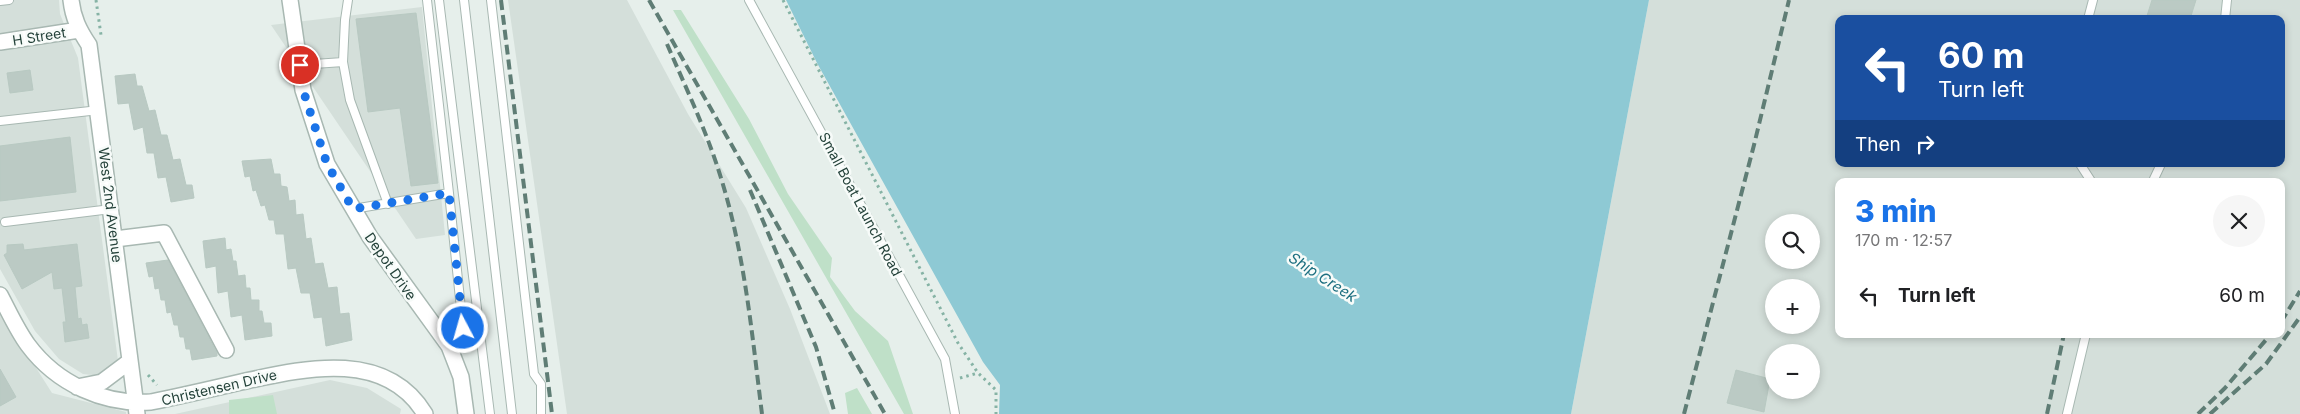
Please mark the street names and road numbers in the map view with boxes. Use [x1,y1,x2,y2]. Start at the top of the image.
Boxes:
street label: H Street [11,23,67,49]
street label: Small Boat Launch Road [816,129,906,279]
street label: West 2nd Avenue [96,147,126,263]
street label: Depot Drive [362,229,420,303]
street label: Christensen Drive [160,365,278,409]

